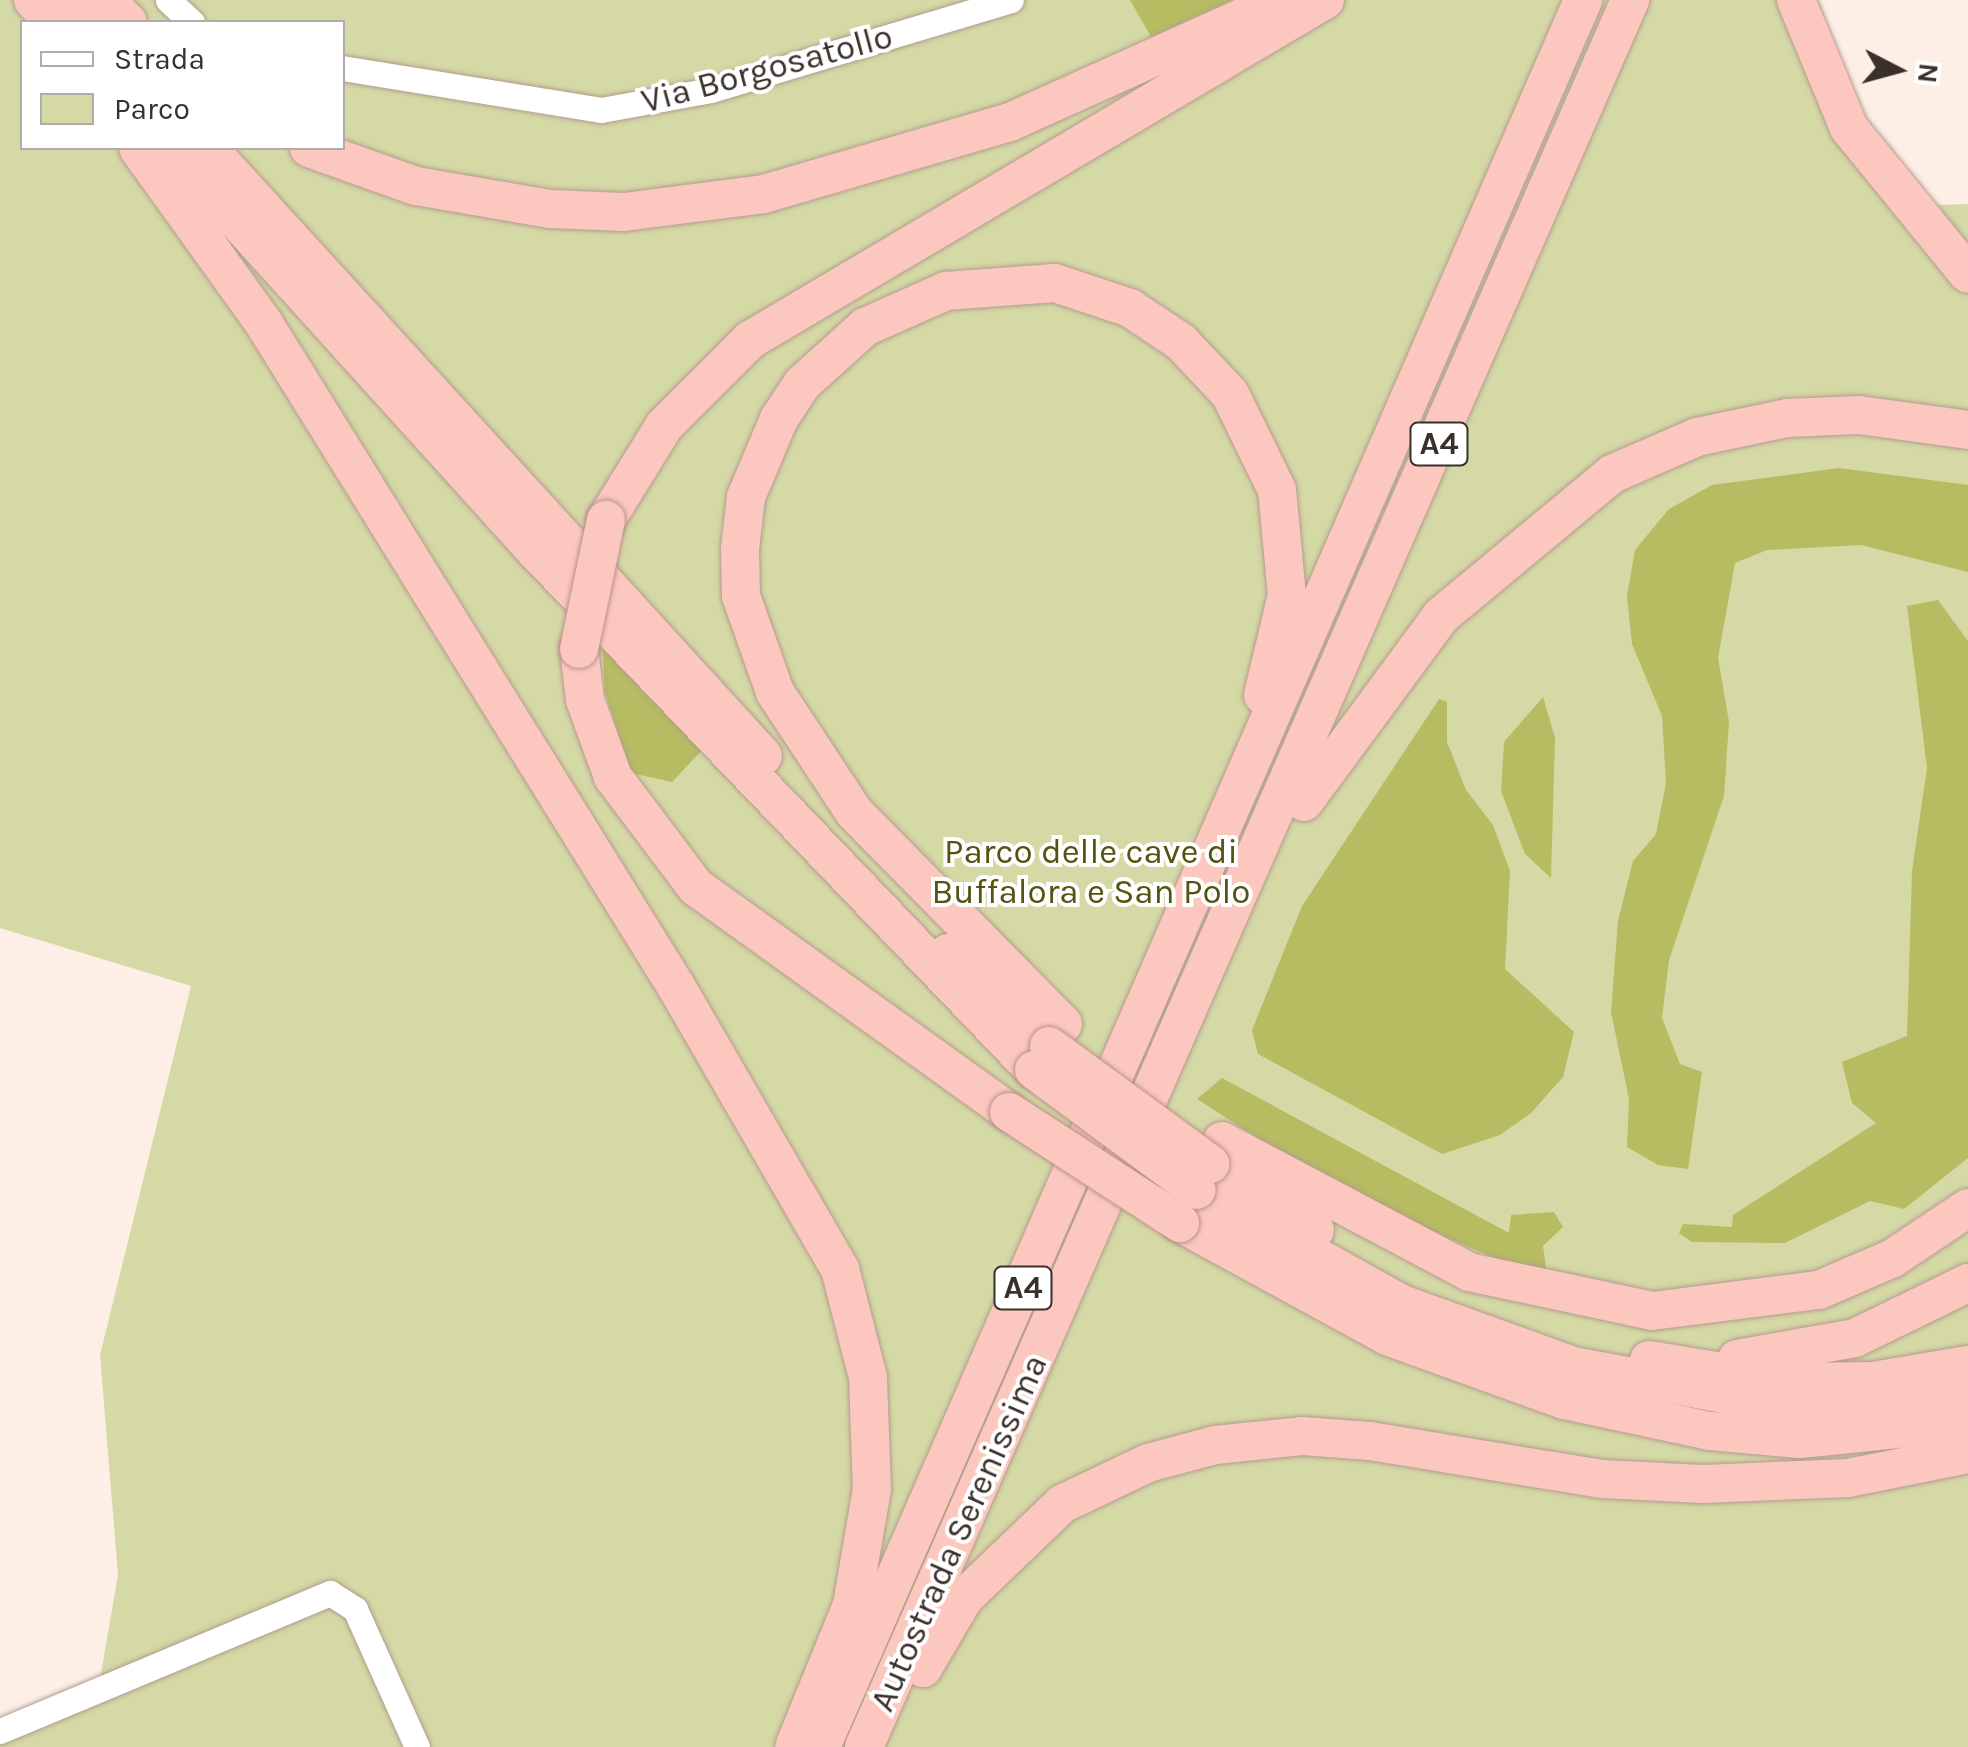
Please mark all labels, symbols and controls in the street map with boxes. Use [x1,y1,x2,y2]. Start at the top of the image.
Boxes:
street label: Via Borgosatollo [637,15,897,123]
legend [20,20,345,150]
north arrow [1848,20,1948,120]
text: Strada [114,41,205,77]
text: N [1911,61,1946,85]
text: Parco [114,91,190,127]
road number: A4 [1409,417,1469,471]
park label: Parco delle cave di Buffalora e San Polo [932,831,1250,913]
road number: A4 [993,1261,1053,1315]
street label: Autostrada Serenissima [861,1348,1057,1718]

